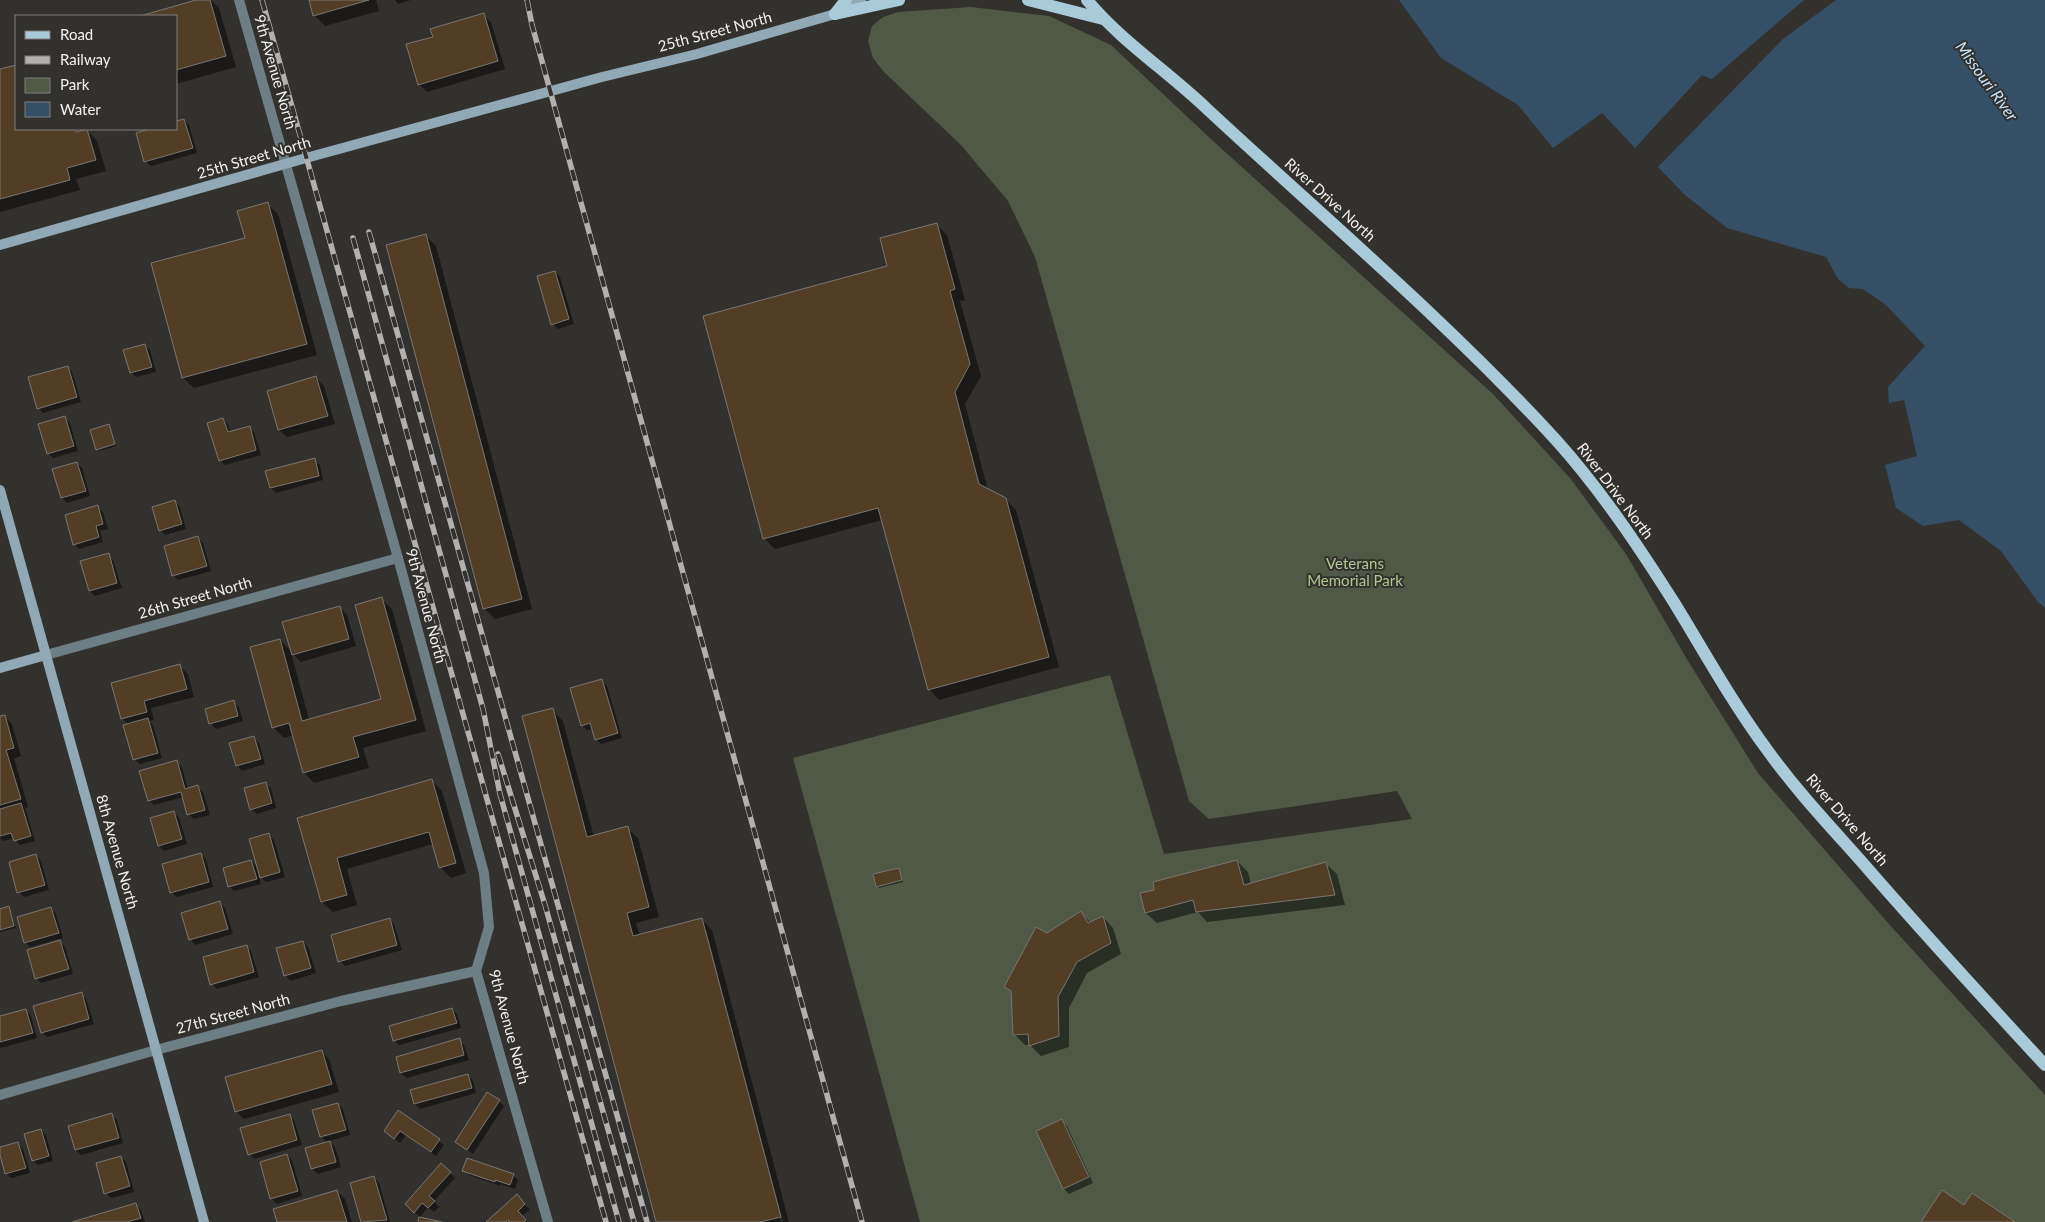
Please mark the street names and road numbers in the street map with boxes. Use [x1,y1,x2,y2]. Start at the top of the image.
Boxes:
street label: 25th Street North [656,7,774,55]
street label: 9th Avenue North [251,12,301,131]
street label: 25th Street North [195,132,313,182]
street label: River Drive North [1282,154,1380,245]
street label: River Drive North [1574,439,1658,542]
street label: 9th Avenue North [403,546,451,665]
street label: 26th Street North [136,572,254,622]
street label: River Drive North [1803,770,1893,869]
street label: 8th Avenue North [93,792,143,911]
street label: 9th Avenue North [486,967,534,1086]
street label: 27th Street North [174,989,292,1037]

